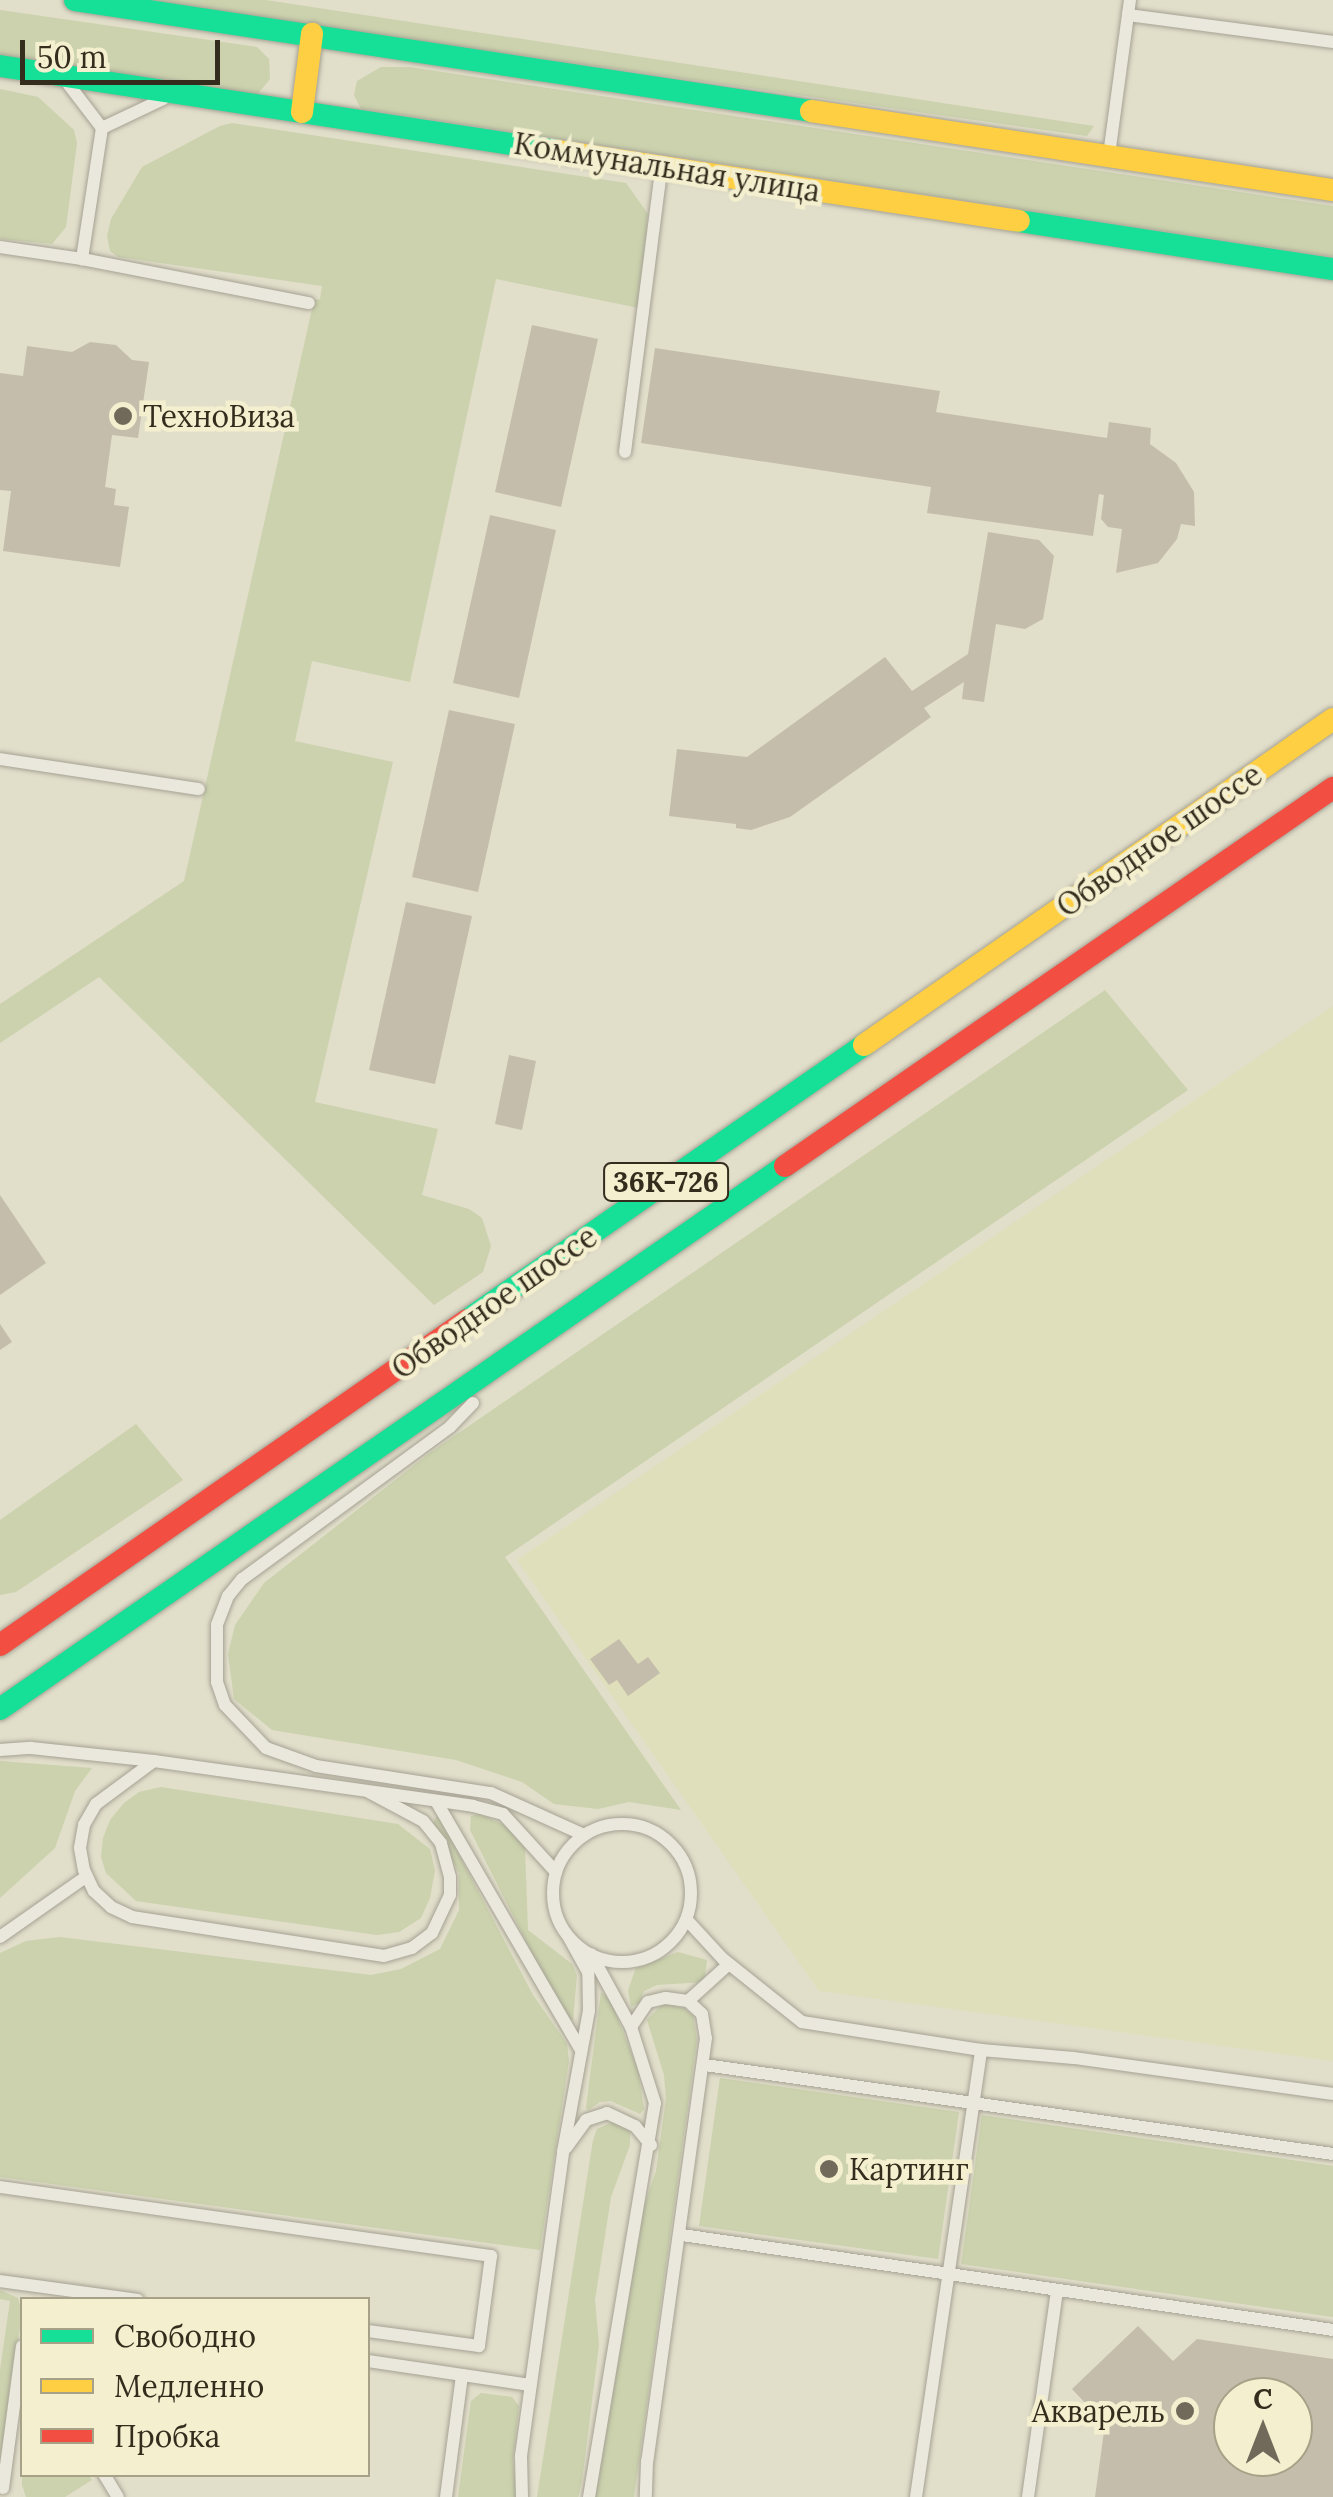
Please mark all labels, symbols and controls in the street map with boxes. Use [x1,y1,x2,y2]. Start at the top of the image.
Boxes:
scale bar [25,20,225,82]
text: 50 m [37,38,107,76]
street label: Коммунальная улица [511,125,823,209]
place label: ТехноВиза [143,398,295,434]
marker: ТехноВиза [112,405,134,427]
street label: Обводное шоссе [1050,756,1268,924]
road number: 36К-726 [601,1159,731,1205]
street label: Обводное шоссе [385,1218,603,1386]
place label: Картинг [849,2151,968,2187]
marker: Картинг [818,2158,840,2180]
legend [20,2297,370,2477]
text: Свободно [114,2317,256,2355]
text: Медленно [114,2367,264,2405]
north arrow [1213,2377,1313,2477]
text: С [1253,2381,1273,2417]
place label: Акварель [1032,2393,1165,2429]
marker: Акварель [1174,2400,1196,2422]
text: Пробка [114,2417,220,2455]

